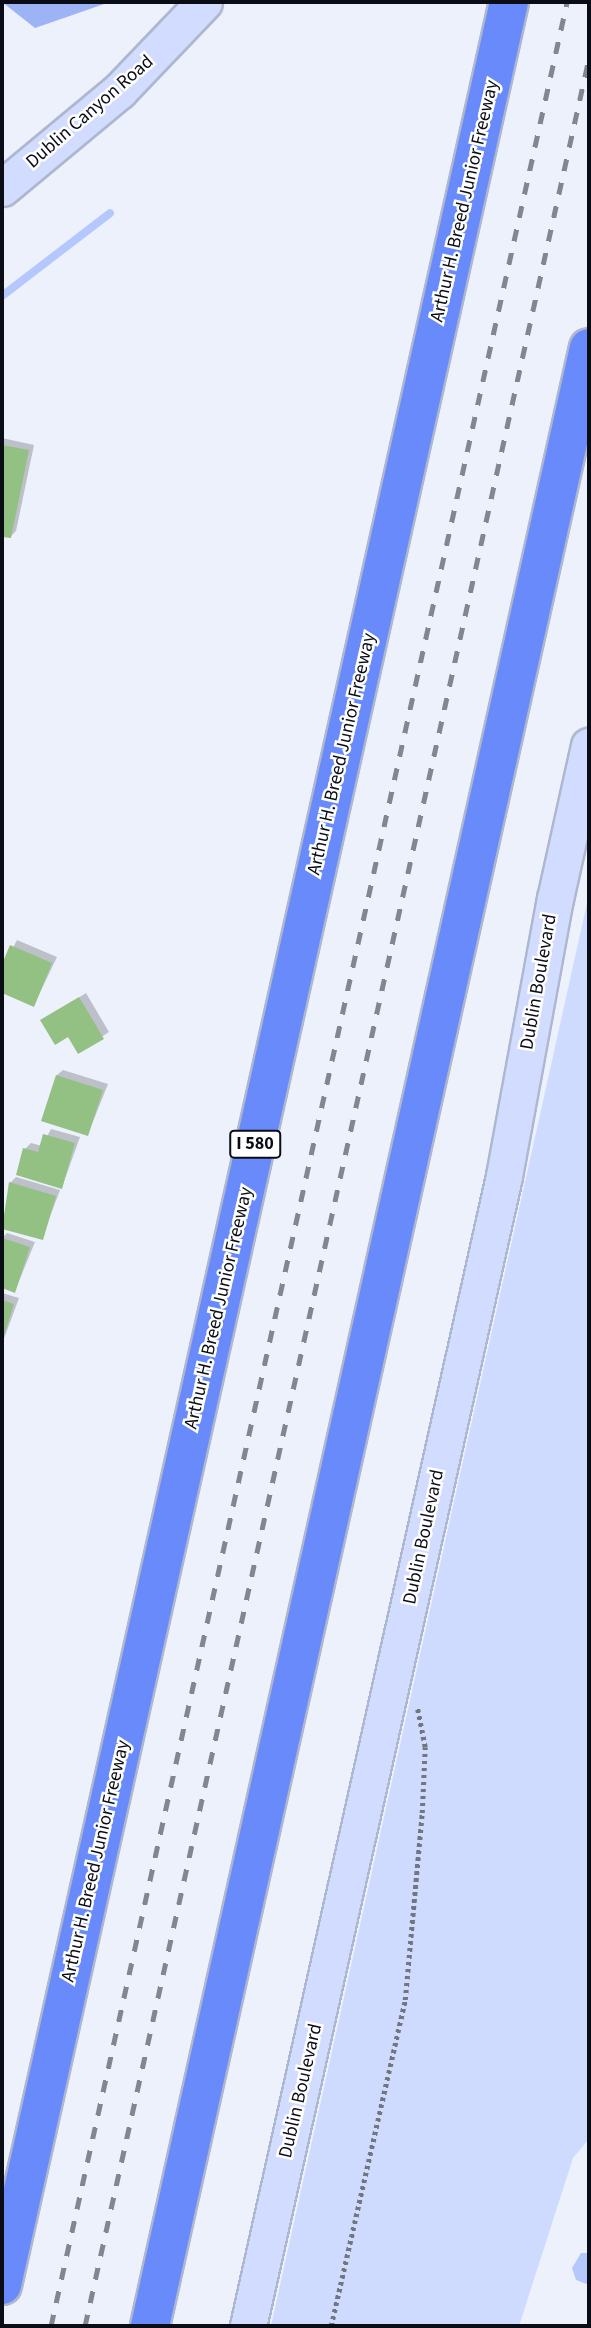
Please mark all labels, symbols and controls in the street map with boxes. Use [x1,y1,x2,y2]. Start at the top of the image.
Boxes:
street label: Dublin Canyon Road [22,51,158,173]
street label: Arthur H. Breed Junior Freeway [426,78,504,324]
street label: Arthur H. Breed Junior Freeway [303,631,381,877]
street label: Dublin Boulevard [516,912,562,1052]
road number: I 580 [229,1129,281,1158]
street label: Arthur H. Breed Junior Freeway [180,1185,258,1431]
street label: Dublin Boulevard [399,1467,449,1607]
street label: Arthur H. Breed Junior Freeway [57,1738,135,1984]
street label: Dublin Boulevard [274,2021,328,2161]

